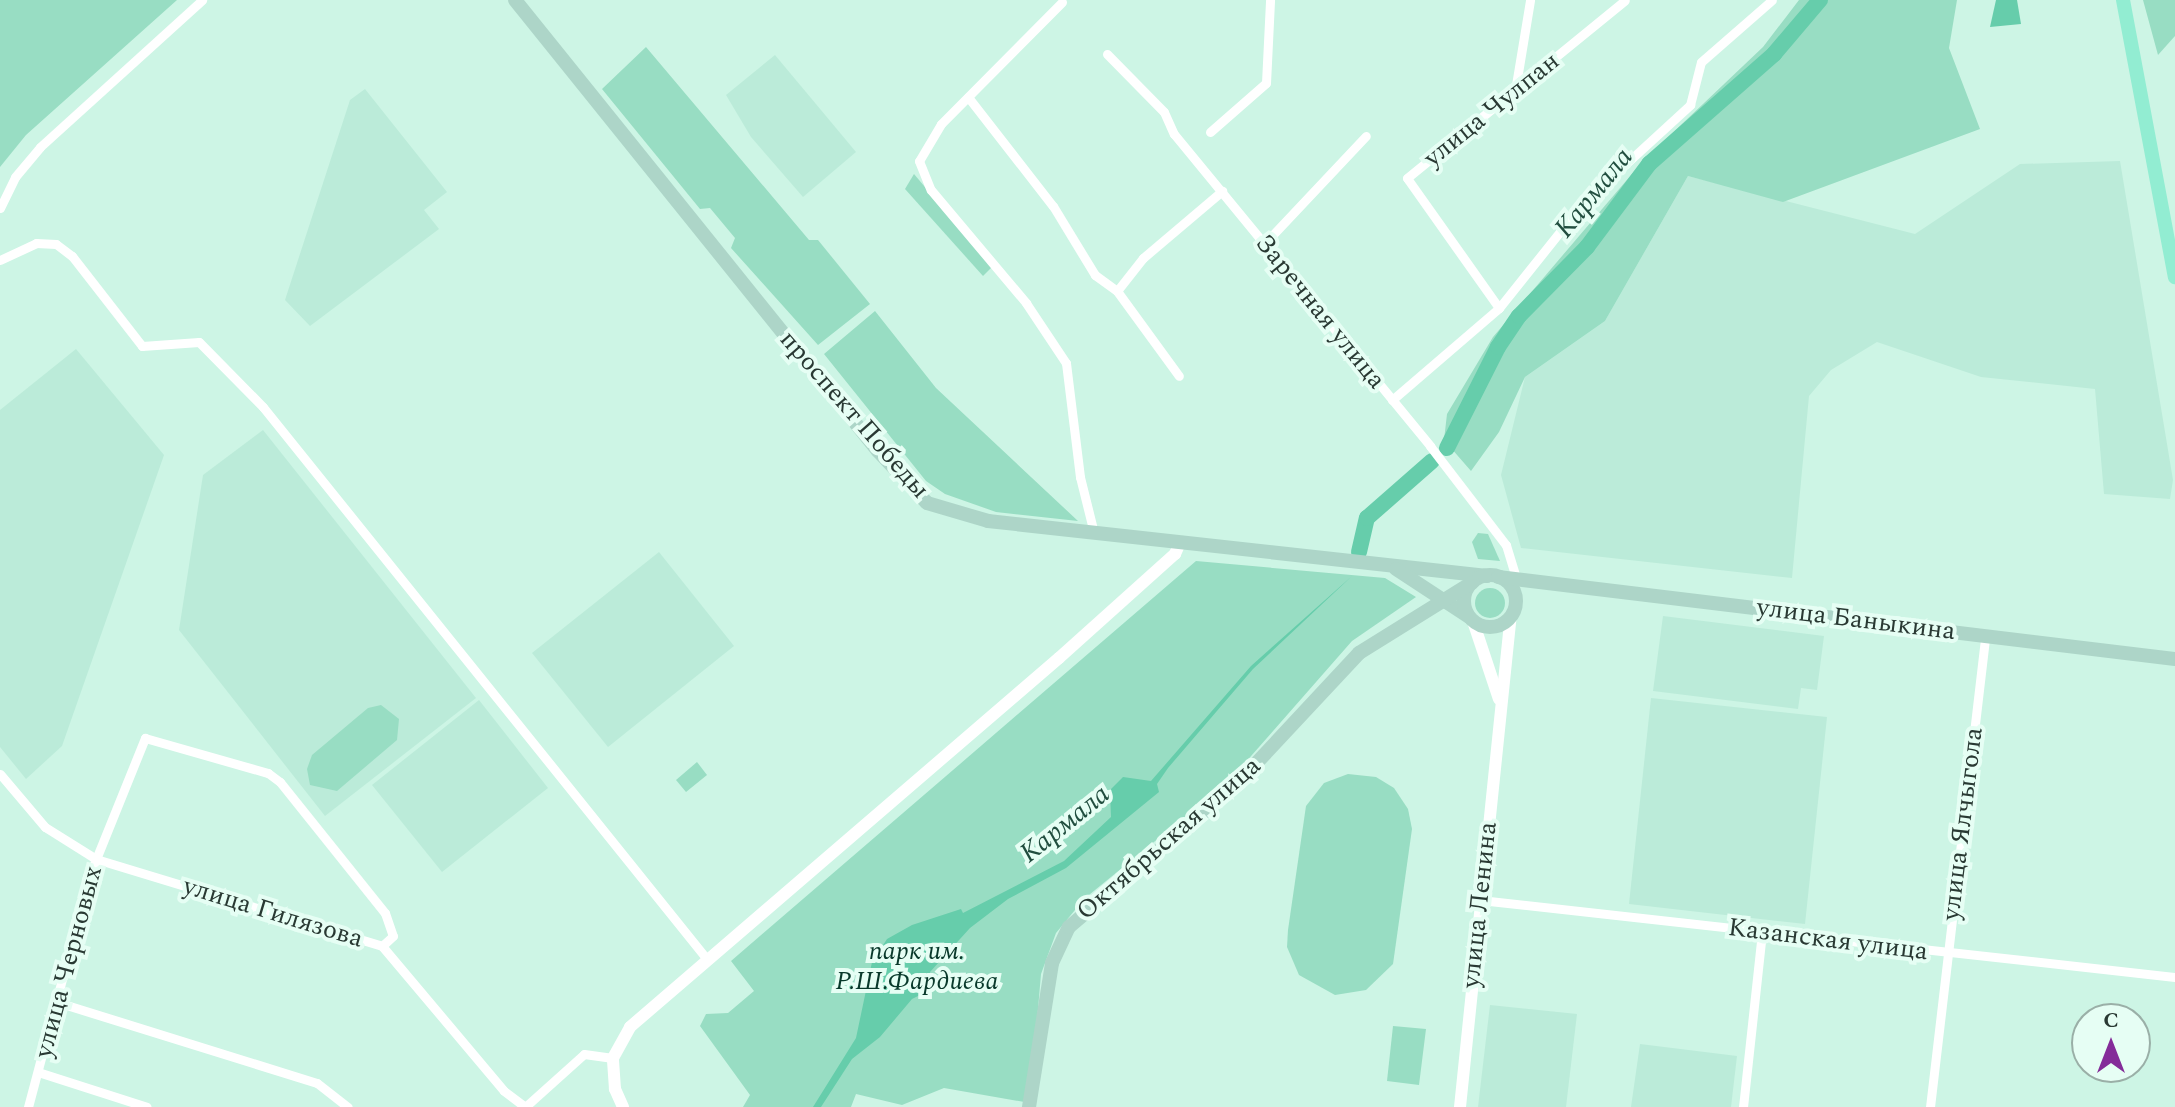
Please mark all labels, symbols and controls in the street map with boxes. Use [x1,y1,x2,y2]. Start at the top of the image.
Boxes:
street label: улица Чулпан [1418,46,1566,174]
water label: Кармала [1548,141,1640,245]
street label: Заречная улица [1248,228,1392,396]
street label: проспект Победы [773,325,935,505]
street label: улица Баныкина [1755,592,1957,648]
street label: улица Ялчыгола [1936,726,1990,922]
street label: Октябрьская улица [1071,751,1267,927]
water label: Кармала [1013,778,1117,870]
street label: улица Ленина [1456,820,1504,990]
street label: улица Черновых [28,863,110,1061]
street label: улица Гилязова [179,871,367,955]
street label: Казанская улица [1726,912,1930,968]
park label: парк им. Р.Ш.Фардиева [836,936,998,998]
north arrow [2071,1003,2151,1083]
text: С [2103,1004,2119,1037]

